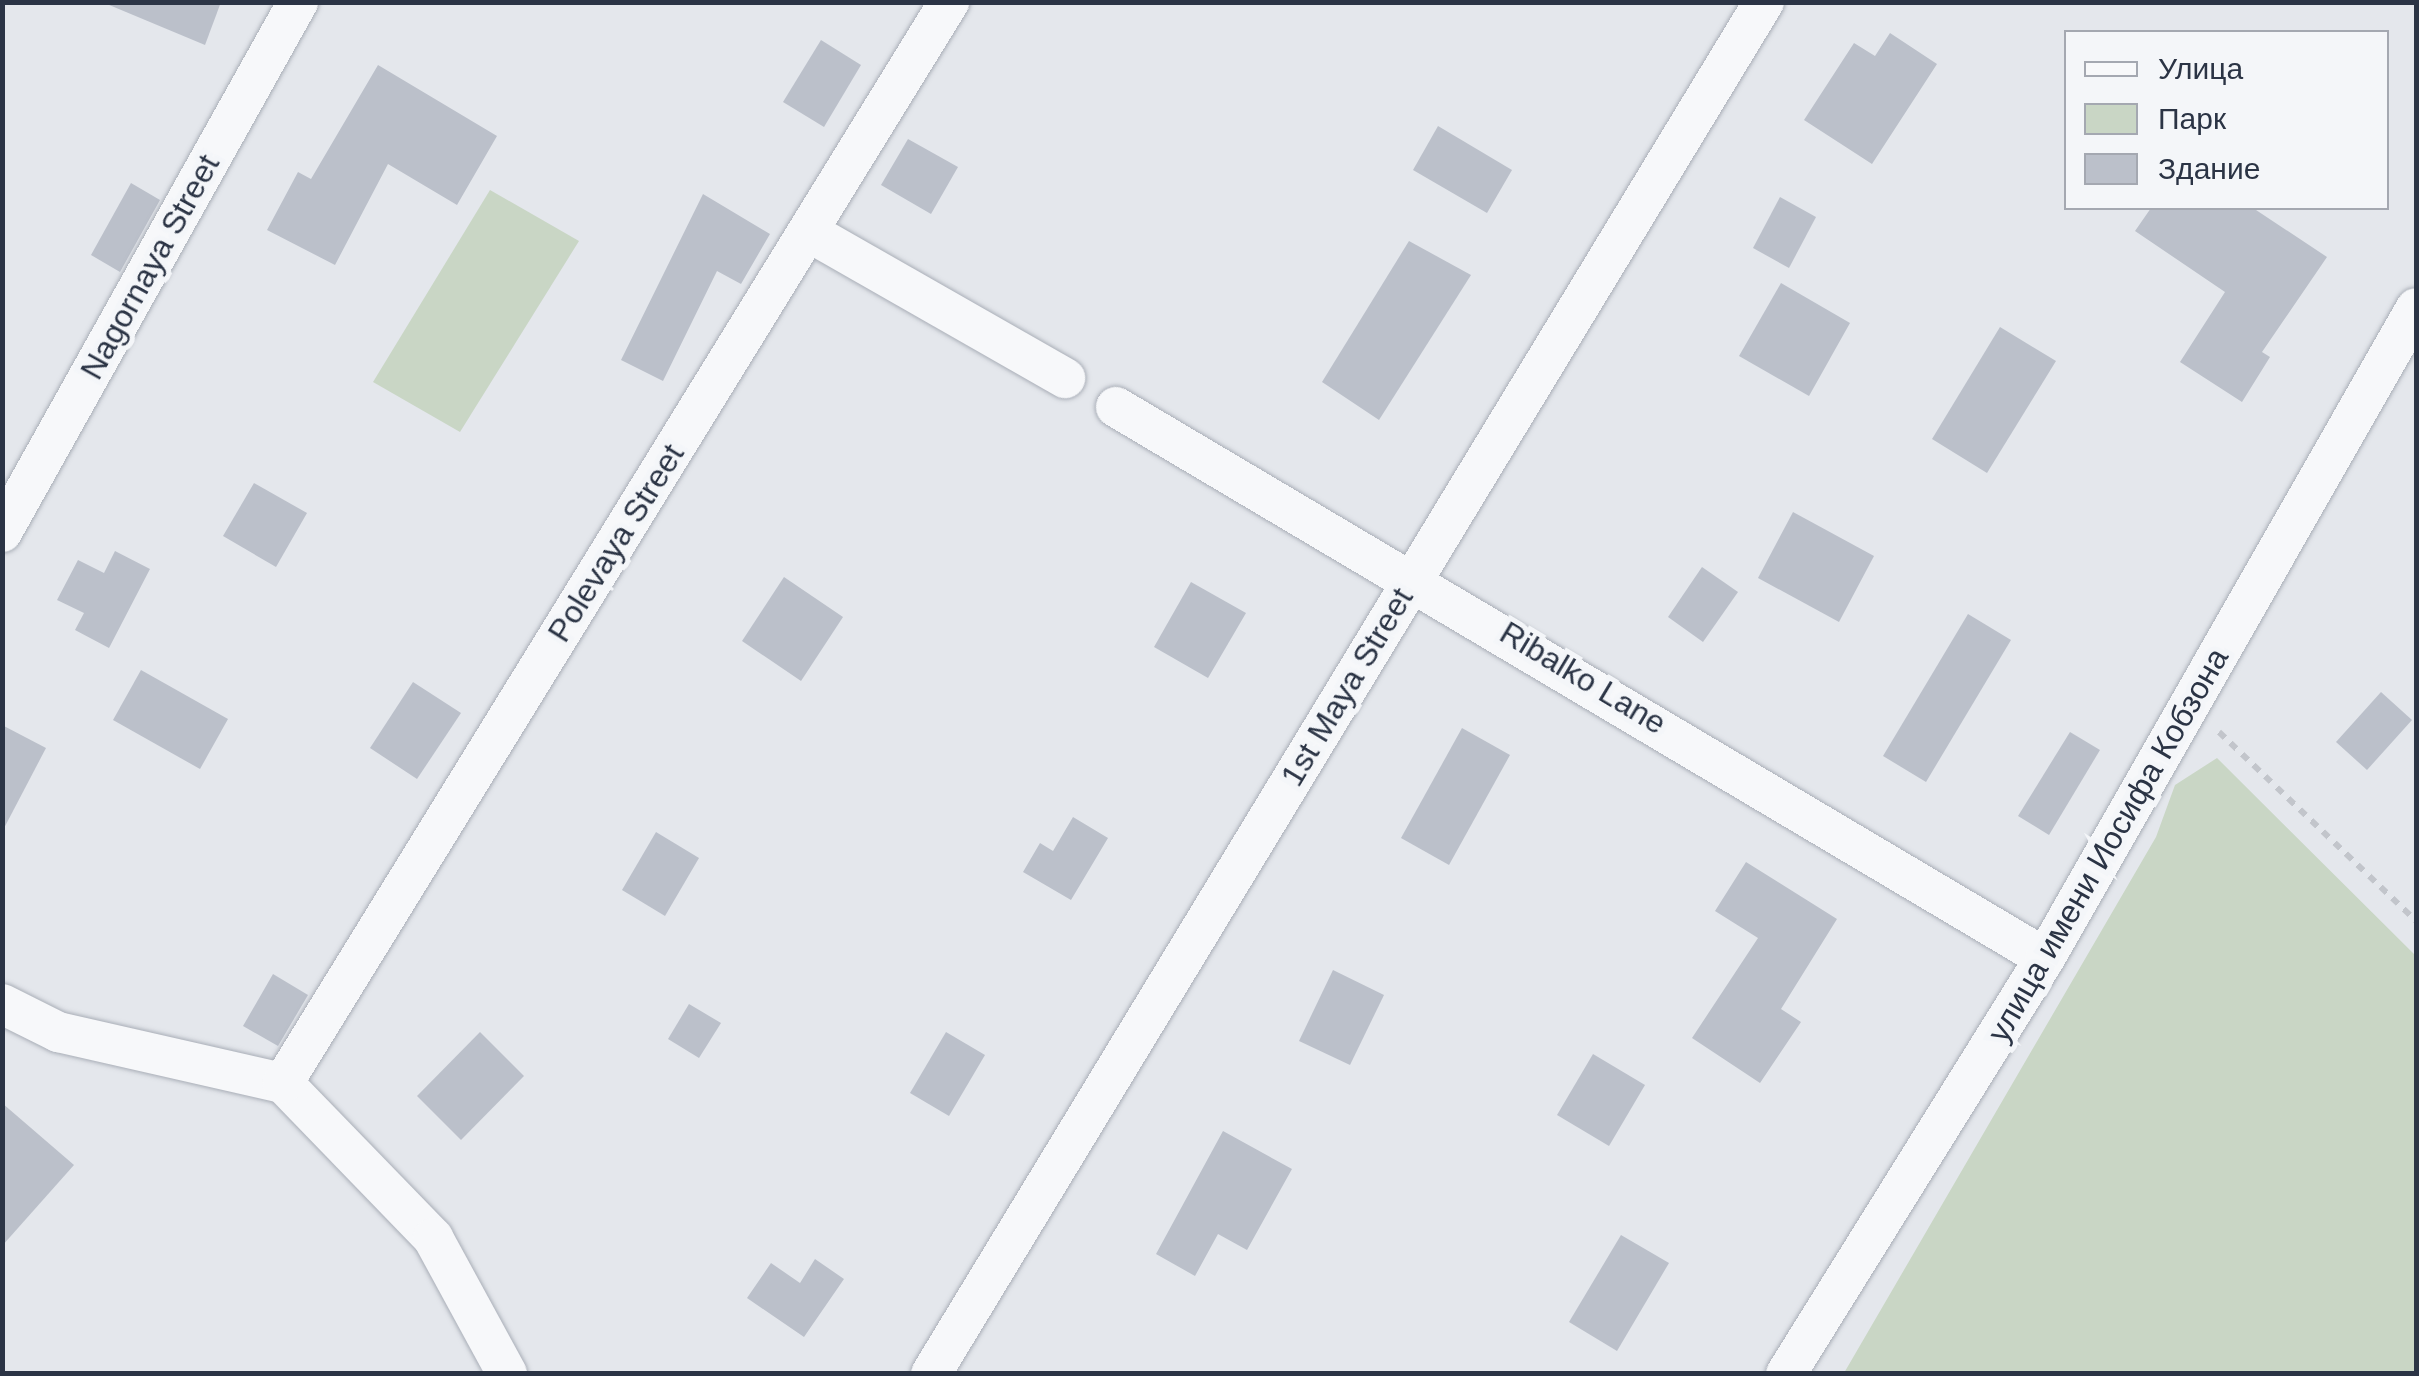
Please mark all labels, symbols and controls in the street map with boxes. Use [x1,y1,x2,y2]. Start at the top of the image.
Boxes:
legend [2064,30,2389,210]
text: Улица [2158,52,2243,85]
text: Парк [2158,102,2226,135]
street label: Nagornaya Street [72,148,228,386]
text: Здание [2158,152,2260,185]
street label: Polevaya Street [540,437,692,649]
street label: 1st Maya Street [1273,581,1421,793]
street label: Ribalko Lane [1493,613,1673,743]
street label: улица имени Иосифа Кобзона [1979,641,2237,1049]

